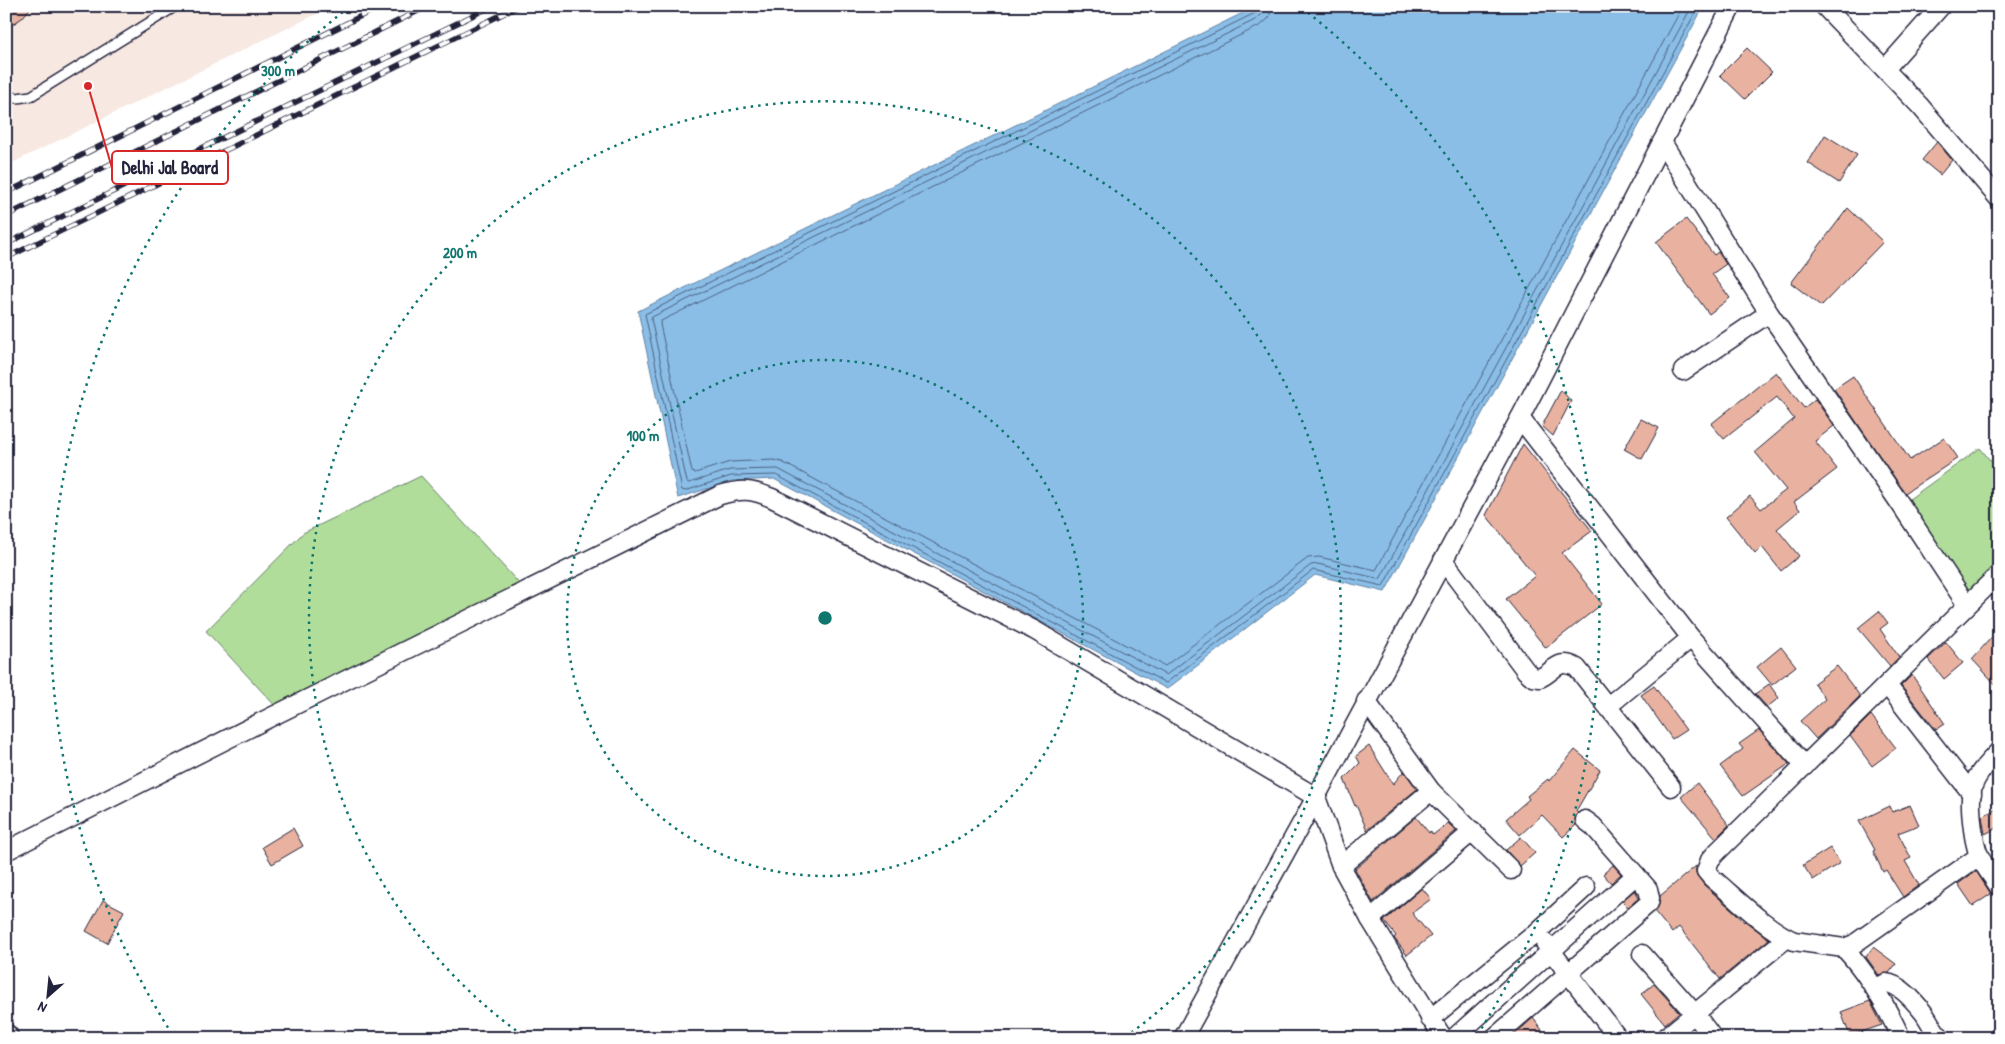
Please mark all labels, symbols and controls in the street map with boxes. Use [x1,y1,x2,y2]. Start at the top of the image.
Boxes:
text: 300 m [261,60,295,81]
callout: Delhi Jal Board [112,151,228,184]
text: Delhi Jal Board [122,155,218,180]
text: 200 m [443,242,477,263]
text: 100 m [627,425,659,446]
centre of rings [816,609,834,627]
north arrow [22,972,72,1022]
text: N [34,998,50,1018]

